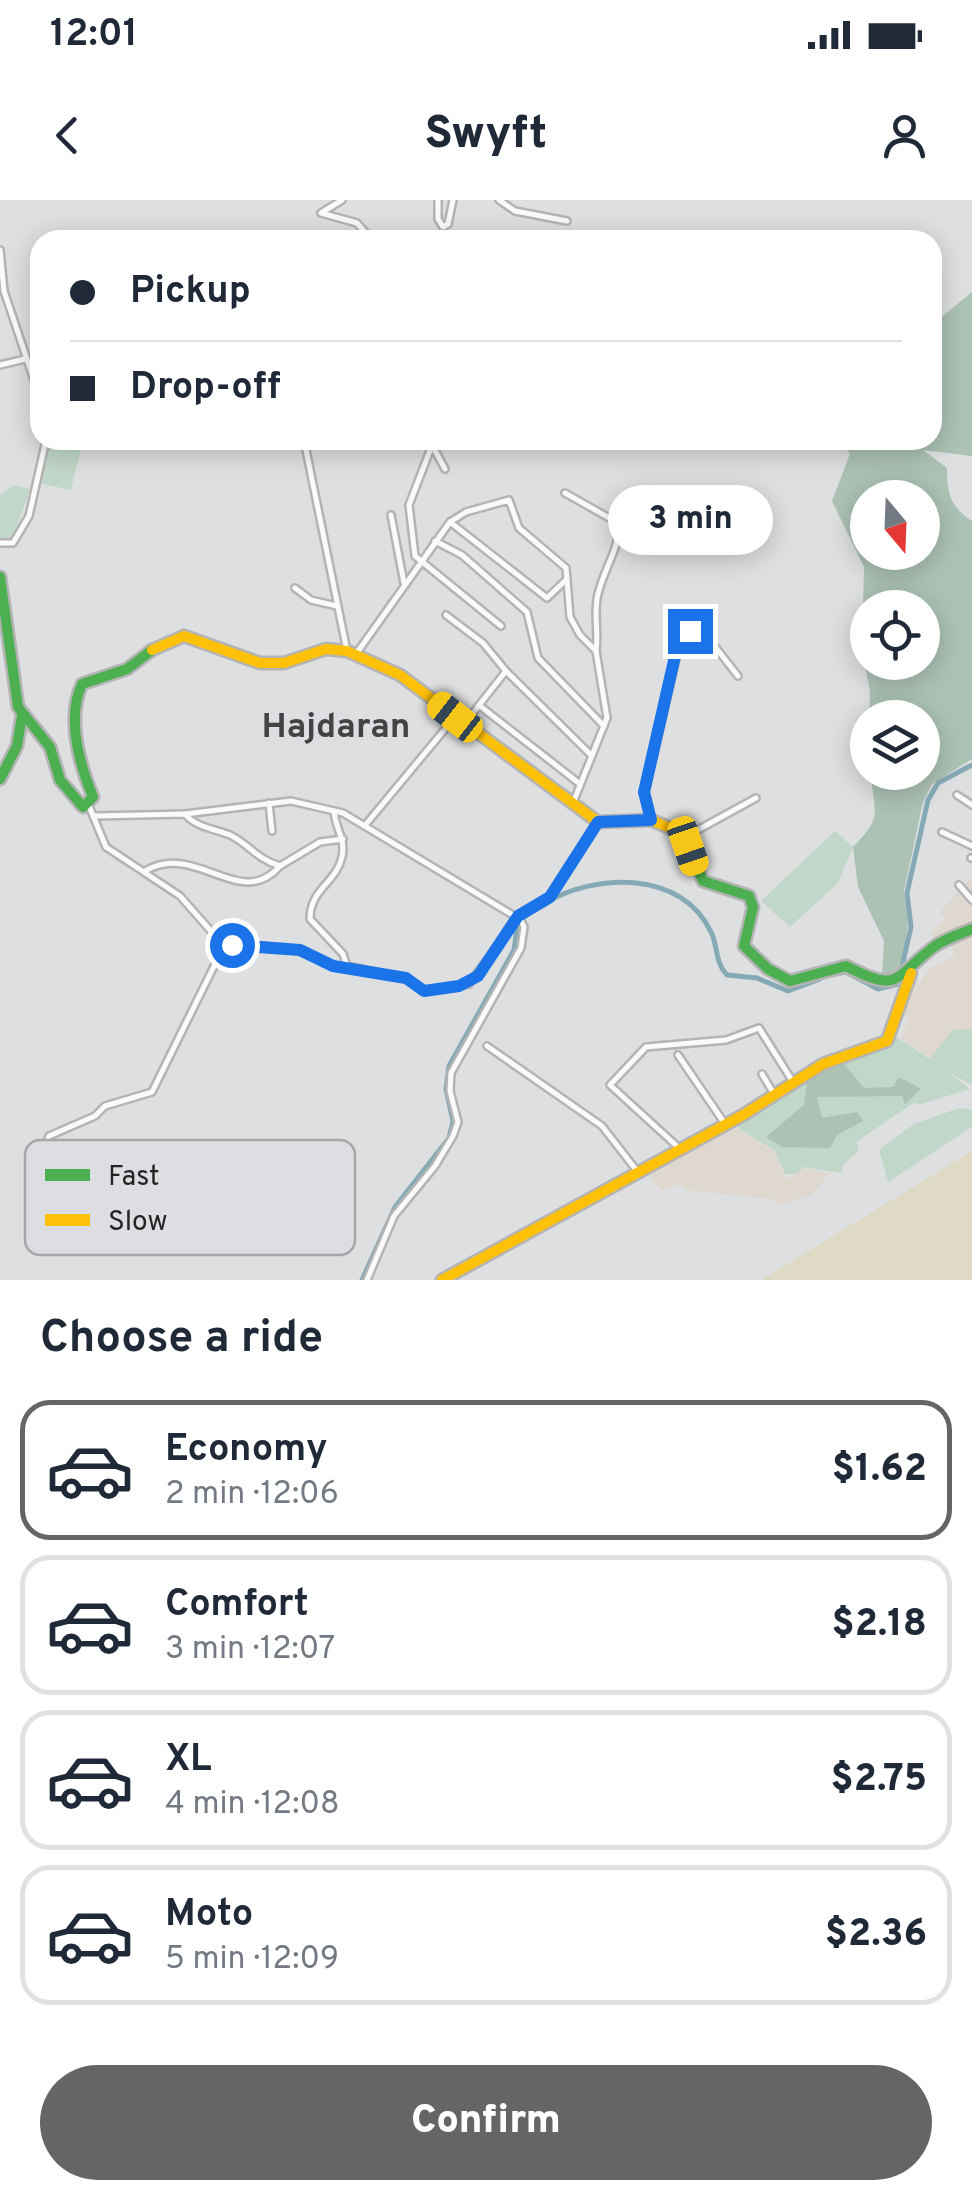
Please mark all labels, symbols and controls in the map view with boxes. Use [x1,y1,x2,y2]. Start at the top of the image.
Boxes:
text: 12:01 [50,11,138,60]
text: Swyft [425,107,547,164]
icon: back [40,108,95,163]
icon: person [877,108,932,163]
text: Pickup [130,268,251,317]
text: Drop-off [130,364,281,413]
north arrow [850,480,940,570]
map controls [850,480,940,790]
callout: 3 min [608,486,772,556]
text: 3 min [648,500,733,540]
button: locate [850,590,940,680]
route end [668,609,713,654]
car [422,687,488,747]
button: layers [850,700,940,790]
district label: Hajdaran [261,706,411,750]
car [664,813,712,879]
route start [210,923,255,968]
legend [25,1140,355,1255]
text: Fast [108,1160,160,1196]
text: Slow [108,1205,167,1241]
text: Choose a ride [40,1311,323,1368]
icon: car [45,1425,135,1515]
text: Economy [165,1426,327,1475]
text: $1.62 [832,1446,927,1495]
text: 2 min · 12:06 [165,1475,339,1515]
icon: car [45,1580,135,1670]
text: Comfort [165,1581,309,1630]
text: $2.18 [832,1601,927,1650]
text: 3 min · 12:07 [165,1630,335,1670]
icon: car [45,1735,135,1825]
text: XL [165,1736,212,1785]
text: $2.75 [831,1756,927,1805]
text: 4 min · 12:08 [165,1785,340,1825]
icon: car [45,1890,135,1980]
text: Moto [165,1891,253,1940]
text: $2.36 [825,1911,927,1960]
text: 5 min · 12:09 [165,1940,339,1980]
button: Confirm [40,2065,932,2180]

